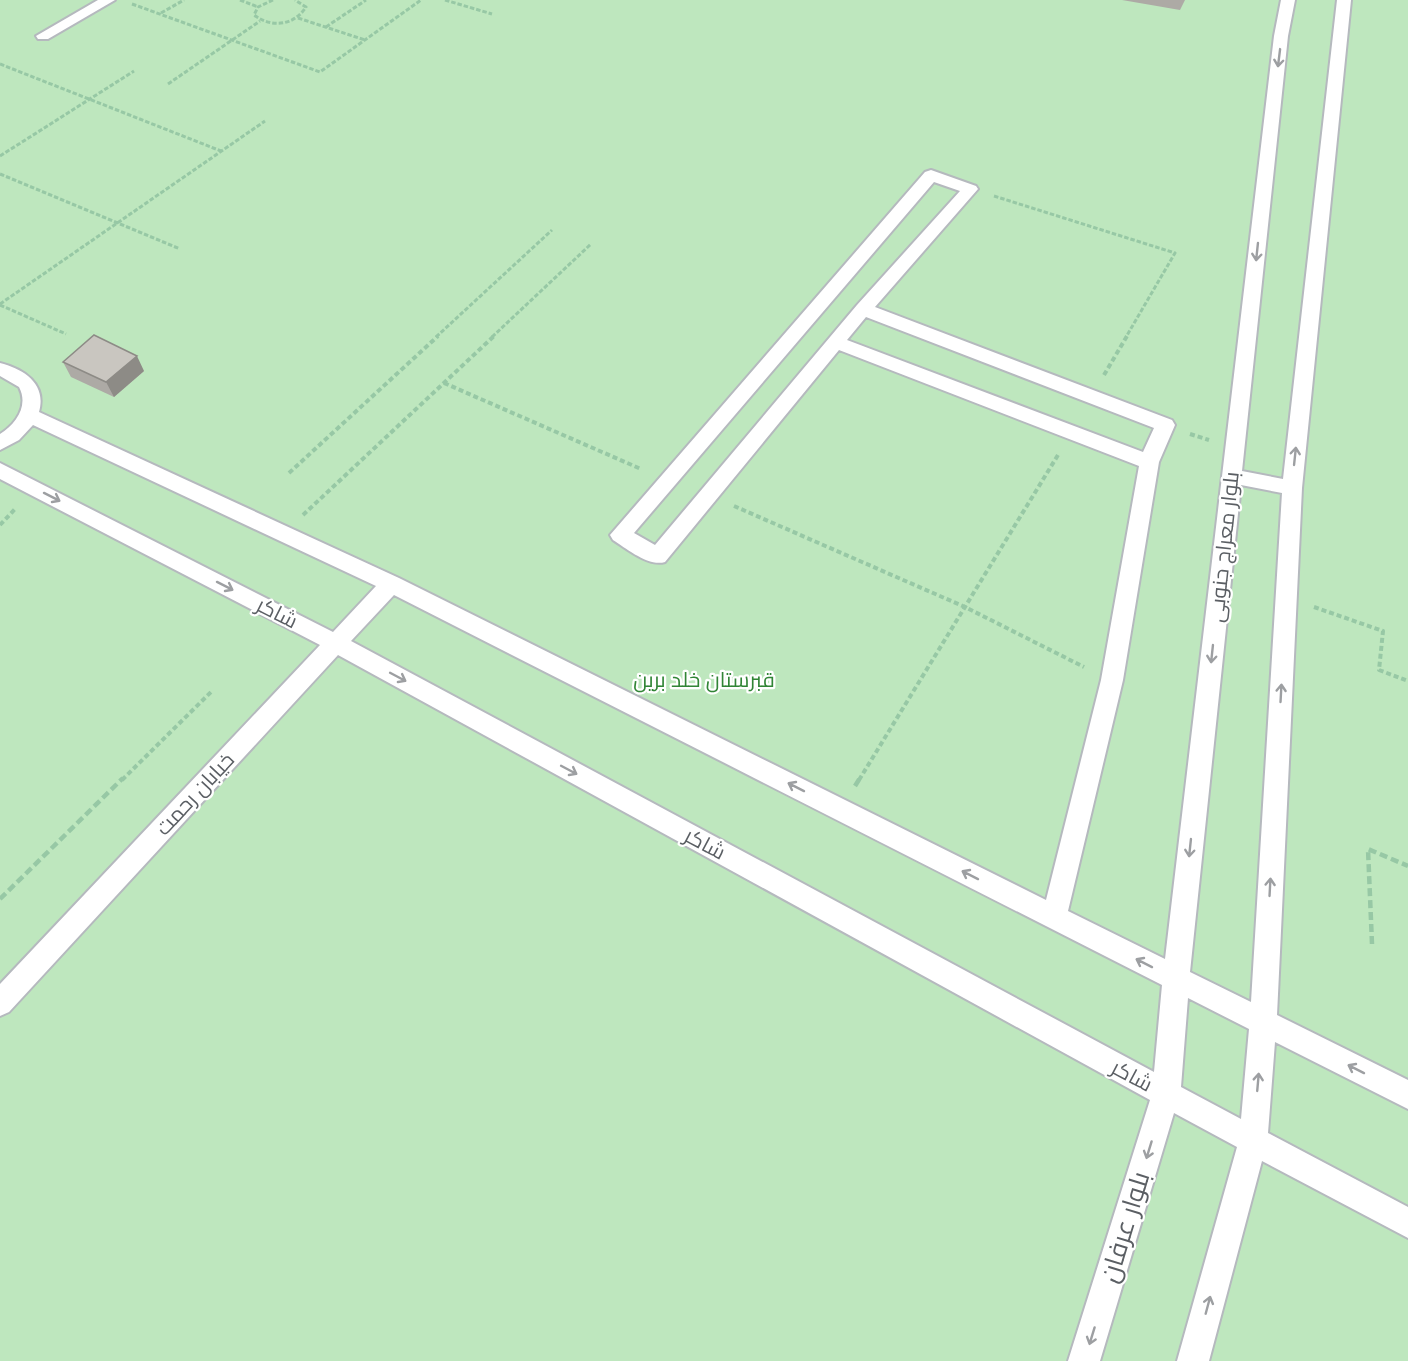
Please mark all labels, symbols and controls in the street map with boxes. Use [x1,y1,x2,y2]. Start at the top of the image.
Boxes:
one-way arrow [1273,47,1284,67]
one-way arrow [1251,241,1262,261]
one-way arrow [1290,447,1301,467]
street label: بلوار معراج جنوبی [1202,470,1246,624]
one-way arrow [43,491,60,503]
one-way arrow [216,581,234,592]
street label: شاکر [251,590,303,635]
one-way arrow [1206,644,1217,663]
park label: قبرستان خلد برین [633,666,775,694]
one-way arrow [389,671,406,683]
one-way arrow [1275,683,1286,703]
street label: خیابان رحمت [149,747,241,841]
one-way arrow [560,764,577,776]
one-way arrow [787,781,805,793]
street label: شاکر [679,821,731,866]
one-way arrow [1184,837,1195,857]
one-way arrow [961,869,979,880]
one-way arrow [1265,878,1276,898]
one-way arrow [1136,957,1153,969]
street label: شاکر [1106,1053,1158,1098]
one-way arrow [1347,1063,1365,1075]
one-way arrow [1253,1073,1264,1093]
one-way arrow [1142,1140,1153,1159]
street label: بلوار عرفان [1092,1167,1158,1287]
one-way arrow [1203,1295,1214,1314]
one-way arrow [1086,1326,1097,1345]

